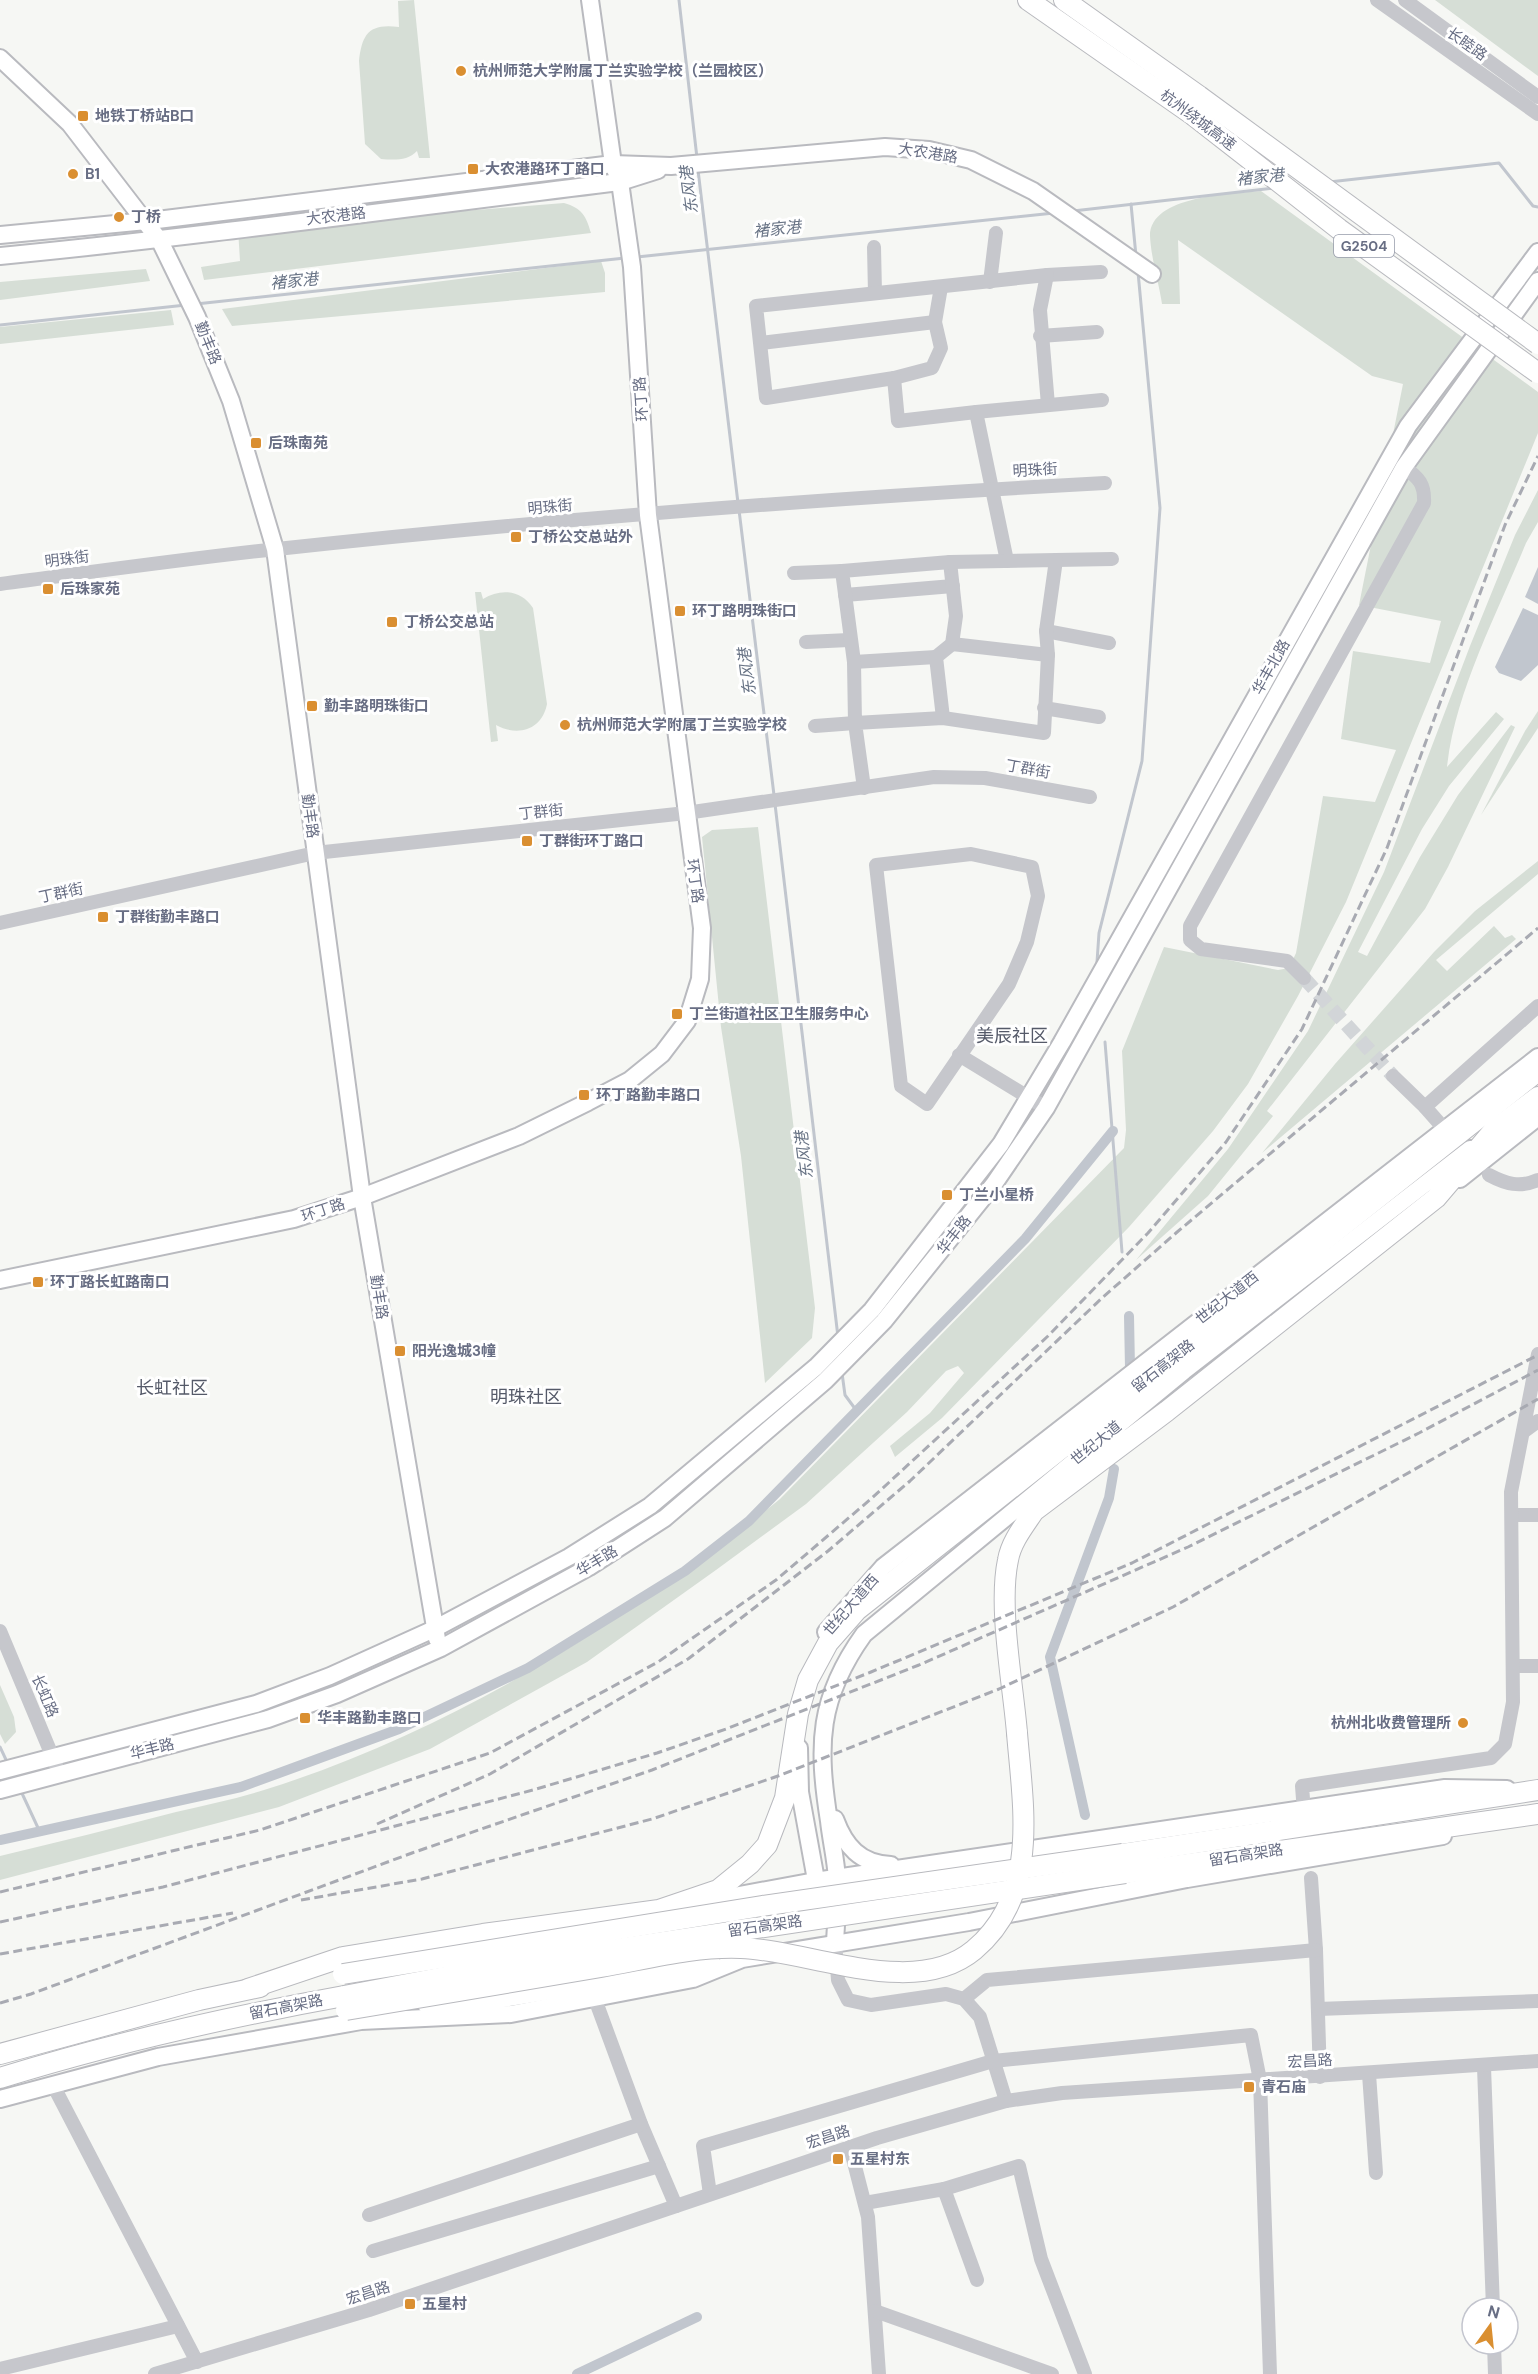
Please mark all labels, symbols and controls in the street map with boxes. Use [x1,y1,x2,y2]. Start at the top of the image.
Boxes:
street label: 长睦路 [1443,23,1491,65]
place label: 杭州师范大学附属丁兰实验学校（兰园校区） [473,61,773,81]
marker: 杭州师范大学附属丁兰实验学校（兰园校区） [454,64,468,78]
street label: 杭州绕城高速 [1156,85,1240,155]
place label: 地铁丁桥站B口 [95,106,195,126]
marker: 地铁丁桥站B口 [76,109,90,123]
street label: 大农港路 [897,138,959,168]
place label: 大农港路环丁路口 [485,159,605,179]
marker: 大农港路环丁路口 [466,162,480,176]
water label: 东风港 [675,163,702,215]
place label: B1 [85,164,100,184]
water label: 褚家港 [1235,164,1287,190]
marker: B1 [66,167,80,181]
street label: 大农港路 [305,202,367,230]
place label: 丁桥 [131,207,161,227]
marker: 丁桥 [112,210,126,224]
water label: 褚家港 [752,216,804,242]
road number: G2504 [1334,235,1394,257]
water label: 褚家港 [269,268,321,294]
street label: 勤丰路 [190,318,226,368]
street label: 环丁路 [629,376,653,422]
place label: 后珠南苑 [268,433,328,453]
marker: 后珠南苑 [249,436,263,450]
street label: 明珠街 [1012,459,1058,481]
street label: 明珠街 [527,495,573,519]
place label: 丁桥公交总站外 [528,527,633,547]
marker: 丁桥公交总站外 [509,530,523,544]
street label: 明珠街 [43,546,91,572]
place label: 后珠家苑 [60,579,120,599]
marker: 后珠家苑 [41,582,55,596]
place label: 环丁路明珠街口 [692,601,797,621]
marker: 环丁路明珠街口 [673,604,687,618]
place label: 丁桥公交总站 [404,612,494,632]
marker: 丁桥公交总站 [385,615,399,629]
street label: 华丰北路 [1248,636,1294,698]
water label: 东风港 [733,645,760,697]
place label: 勤丰路明珠街口 [324,696,429,716]
marker: 勤丰路明珠街口 [305,699,319,713]
place label: 杭州师范大学附属丁兰实验学校 [577,715,787,735]
marker: 杭州师范大学附属丁兰实验学校 [558,718,572,732]
street label: 丁群街 [1004,755,1052,783]
street label: 勤丰路 [297,792,323,840]
street label: 丁群街 [518,800,564,824]
place label: 丁群街环丁路口 [539,831,644,851]
marker: 丁群街环丁路口 [520,834,534,848]
street label: 环丁路 [682,857,708,905]
street label: 丁群街 [37,879,85,907]
place label: 丁群街勤丰路口 [115,907,220,927]
marker: 丁群街勤丰路口 [96,910,110,924]
place label: 丁兰街道社区卫生服务中心 [689,1004,869,1024]
marker: 丁兰街道社区卫生服务中心 [670,1007,684,1021]
district label: 美辰社区 [976,1024,1048,1048]
place label: 环丁路勤丰路口 [596,1085,701,1105]
marker: 环丁路勤丰路口 [577,1088,591,1102]
water label: 东风港 [790,1128,817,1180]
place label: 丁兰小星桥 [959,1185,1034,1205]
marker: 丁兰小星桥 [940,1188,954,1202]
street label: 环丁路 [299,1194,347,1226]
street label: 华丰路 [932,1211,976,1259]
street label: 世纪大道西 [1191,1267,1263,1329]
place label: 环丁路长虹路南口 [50,1272,170,1292]
street label: 勤丰路 [366,1273,392,1321]
marker: 环丁路长虹路南口 [31,1275,45,1289]
street label: 留石高架路 [1127,1335,1199,1397]
place label: 阳光逸城3幢 [412,1341,496,1361]
marker: 阳光逸城3幢 [393,1344,407,1358]
district label: 长虹社区 [136,1376,208,1400]
district label: 明珠社区 [490,1385,562,1409]
street label: 世纪大道 [1066,1416,1126,1470]
street label: 华丰路 [573,1541,621,1581]
street label: 世纪大道西 [819,1570,883,1640]
street label: 长虹路 [27,1671,63,1721]
place label: 华丰路勤丰路口 [317,1708,422,1728]
marker: 华丰路勤丰路口 [298,1711,312,1725]
place label: 杭州北收费管理所 [1331,1713,1451,1733]
marker: 杭州北收费管理所 [1456,1716,1470,1730]
street label: 华丰路 [128,1734,176,1764]
street label: 留石高架路 [1207,1839,1285,1871]
street label: 留石高架路 [726,1911,804,1941]
street label: 留石高架路 [247,1990,325,2024]
street label: 宏昌路 [1287,2050,1333,2072]
place label: 青石庙 [1261,2077,1306,2097]
marker: 青石庙 [1242,2080,1256,2094]
street label: 宏昌路 [804,2121,852,2153]
place label: 五星村东 [850,2149,910,2169]
marker: 五星村东 [831,2152,845,2166]
street label: 宏昌路 [344,2277,392,2309]
place label: 五星村 [422,2294,467,2314]
north arrow [1460,2296,1520,2356]
marker: 五星村 [403,2297,417,2311]
text: N [1485,2300,1502,2324]

